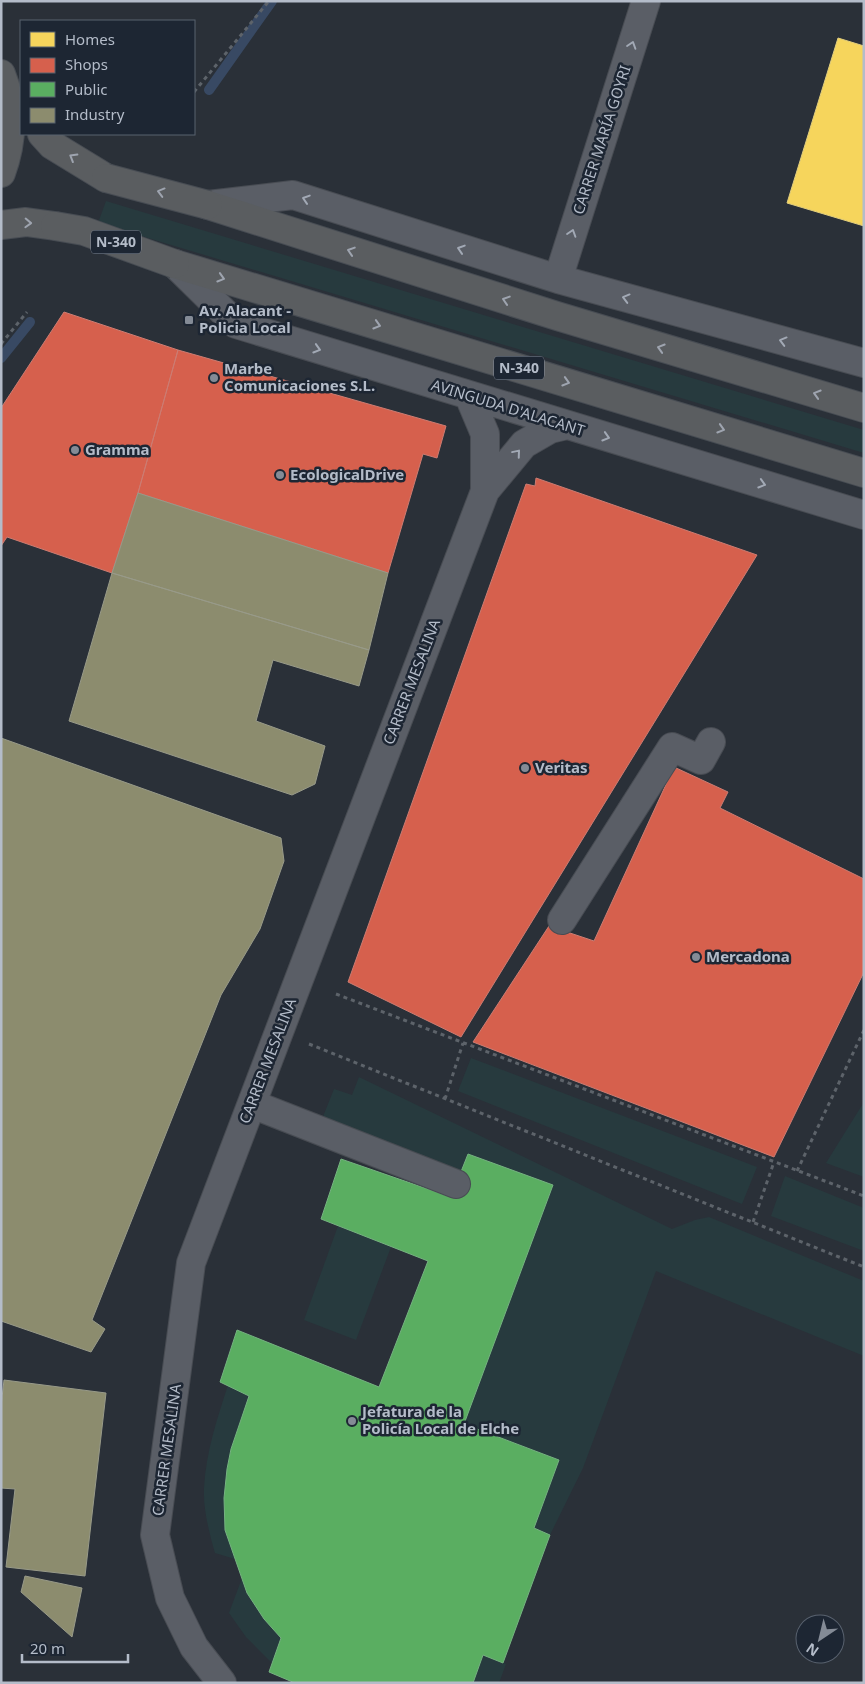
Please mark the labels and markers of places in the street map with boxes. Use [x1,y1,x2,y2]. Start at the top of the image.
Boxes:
place label: Av. Alacant - Policia Local [199,300,291,337]
marker: Av. Alacant - Policia Local [183,314,195,326]
place label: Marbe Comunicaciones S.L. [224,358,375,395]
marker: Marbe Comunicaciones S.L. [208,372,220,384]
place label: Gramma [85,439,150,459]
marker: Gramma [69,444,81,456]
place label: EcologicalDrive [290,464,404,484]
marker: EcologicalDrive [274,469,286,481]
place label: Veritas [535,757,588,777]
marker: Veritas [519,762,531,774]
place label: Mercadona [706,946,790,966]
marker: Mercadona [690,951,702,963]
place label: Jefatura de la Policía Local de Elche [360,1401,519,1438]
marker: Jefatura de la Policía Local de Elche [346,1415,358,1427]

